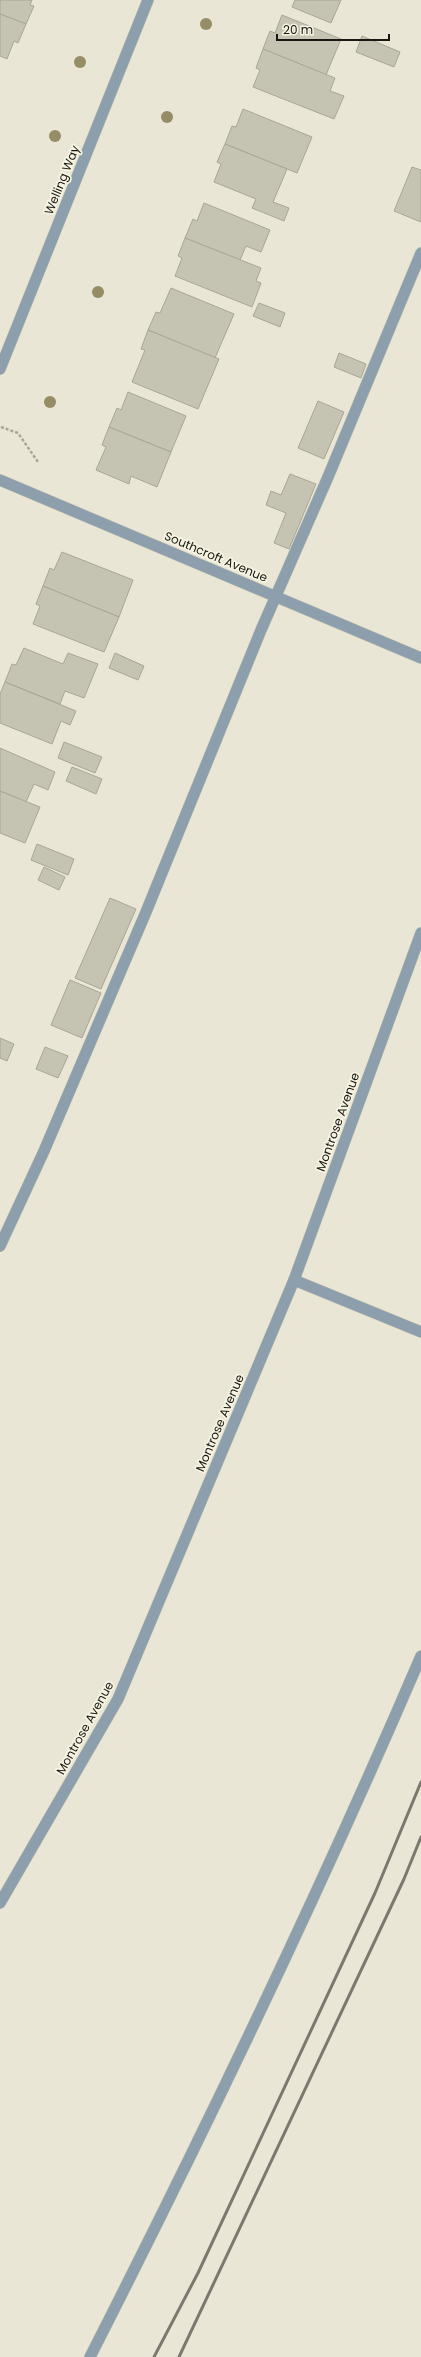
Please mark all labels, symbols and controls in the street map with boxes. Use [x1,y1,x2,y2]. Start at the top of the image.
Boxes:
scale bar [277,16,389,42]
text: 20 m [283,21,313,38]
street label: Welling Way [40,142,83,217]
street label: Southcroft Avenue [162,527,270,586]
street label: Montrose Avenue [312,1070,363,1174]
street label: Montrose Avenue [191,1372,248,1474]
street label: Montrose Avenue [52,1678,117,1777]

